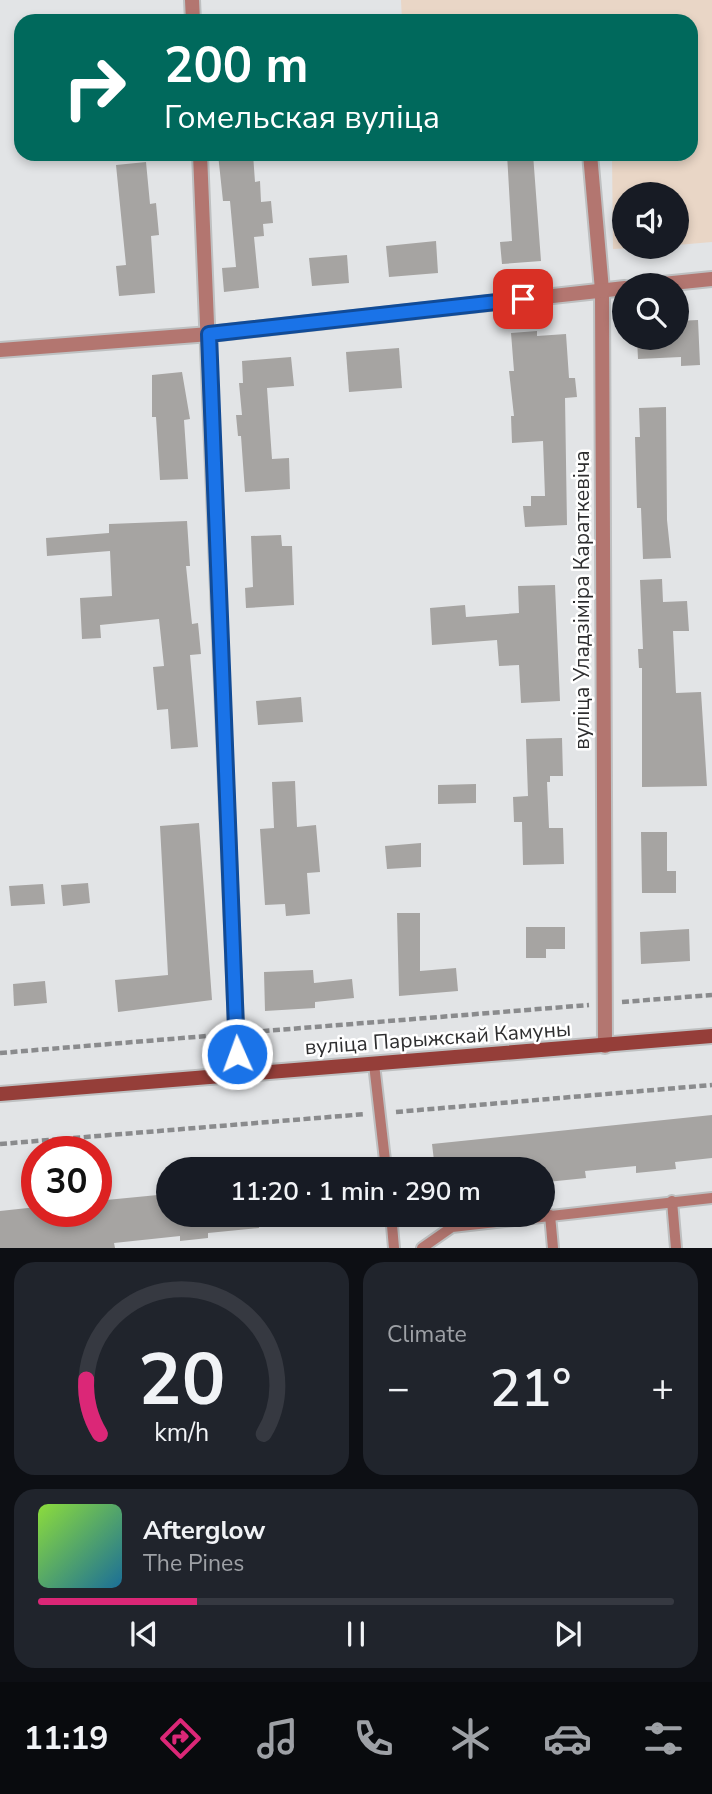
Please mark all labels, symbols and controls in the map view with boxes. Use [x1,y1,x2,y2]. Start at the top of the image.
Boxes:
text: 200 m [164,32,308,99]
icon: right [49,42,140,133]
text: Гомельская вуліца [164,96,440,139]
map controls [612,182,689,350]
button: sound [612,182,689,259]
pin [493,269,553,329]
button: search [612,273,689,350]
icon: arrive [504,280,542,318]
street label: вуліца Уладзіміра Караткевіча [568,450,596,750]
street label: вуліца Парыжскай Камуны [304,1015,572,1061]
position arrow [200,1017,274,1091]
speed limit sign: 30 [21,1136,112,1227]
text: 11:20 · 1 min · 290 m [230,1174,481,1209]
text: Climate [387,1319,467,1350]
text: 20 [138,1331,225,1431]
text: 21° [490,1353,571,1424]
text: − [387,1363,410,1414]
text: + [651,1363,674,1414]
text: km/h [154,1416,209,1450]
text: Afterglow [143,1513,266,1548]
text: The Pines [143,1548,244,1579]
icon: previous [125,1615,163,1653]
icon: pause [337,1615,375,1653]
icon: next [549,1615,587,1653]
icon: directions [156,1714,205,1763]
icon: music [253,1714,302,1763]
icon: phone [349,1714,398,1763]
icon: climate [446,1714,495,1763]
icon: car [543,1714,592,1763]
icon: filters [639,1714,688,1763]
text: 11:19 [24,1717,109,1760]

